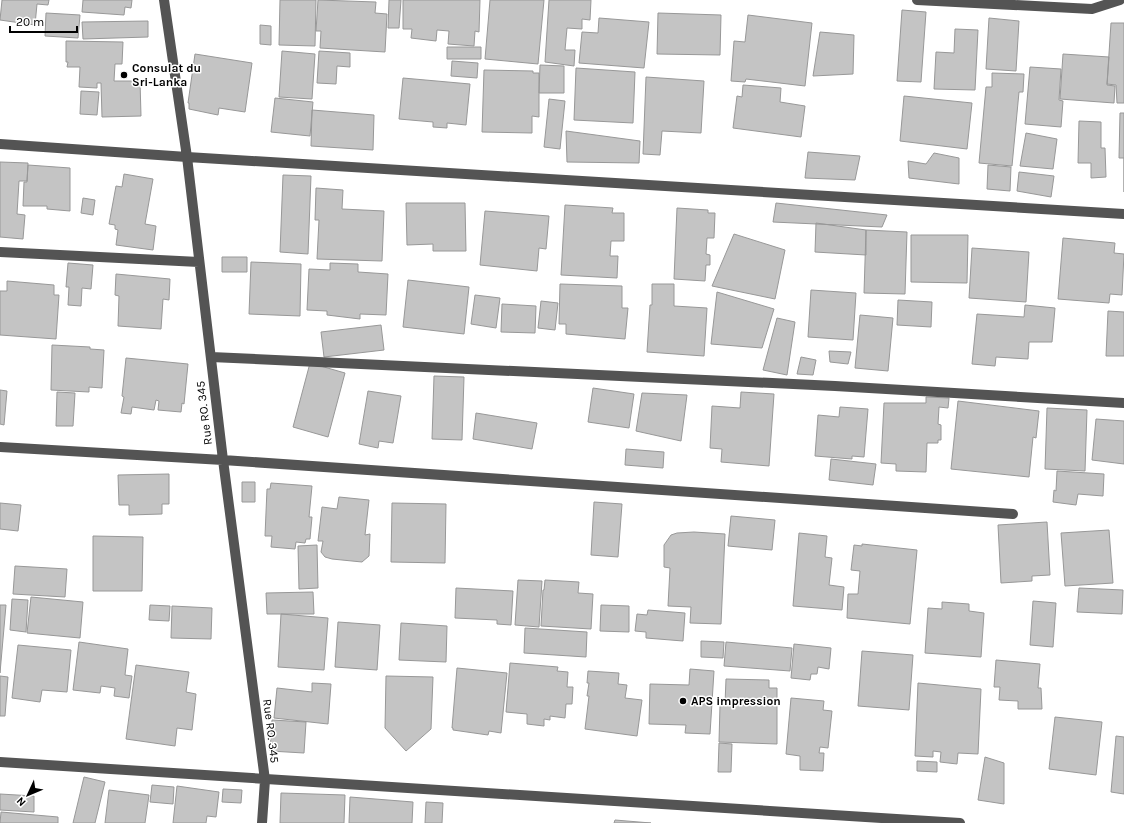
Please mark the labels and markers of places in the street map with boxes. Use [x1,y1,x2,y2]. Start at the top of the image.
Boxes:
place label: Consulat du Sri-Lanka [132,61,201,89]
marker: Consulat du Sri-Lanka [119,70,129,80]
place label: APS impression [691,694,781,708]
marker: APS impression [678,696,688,706]

